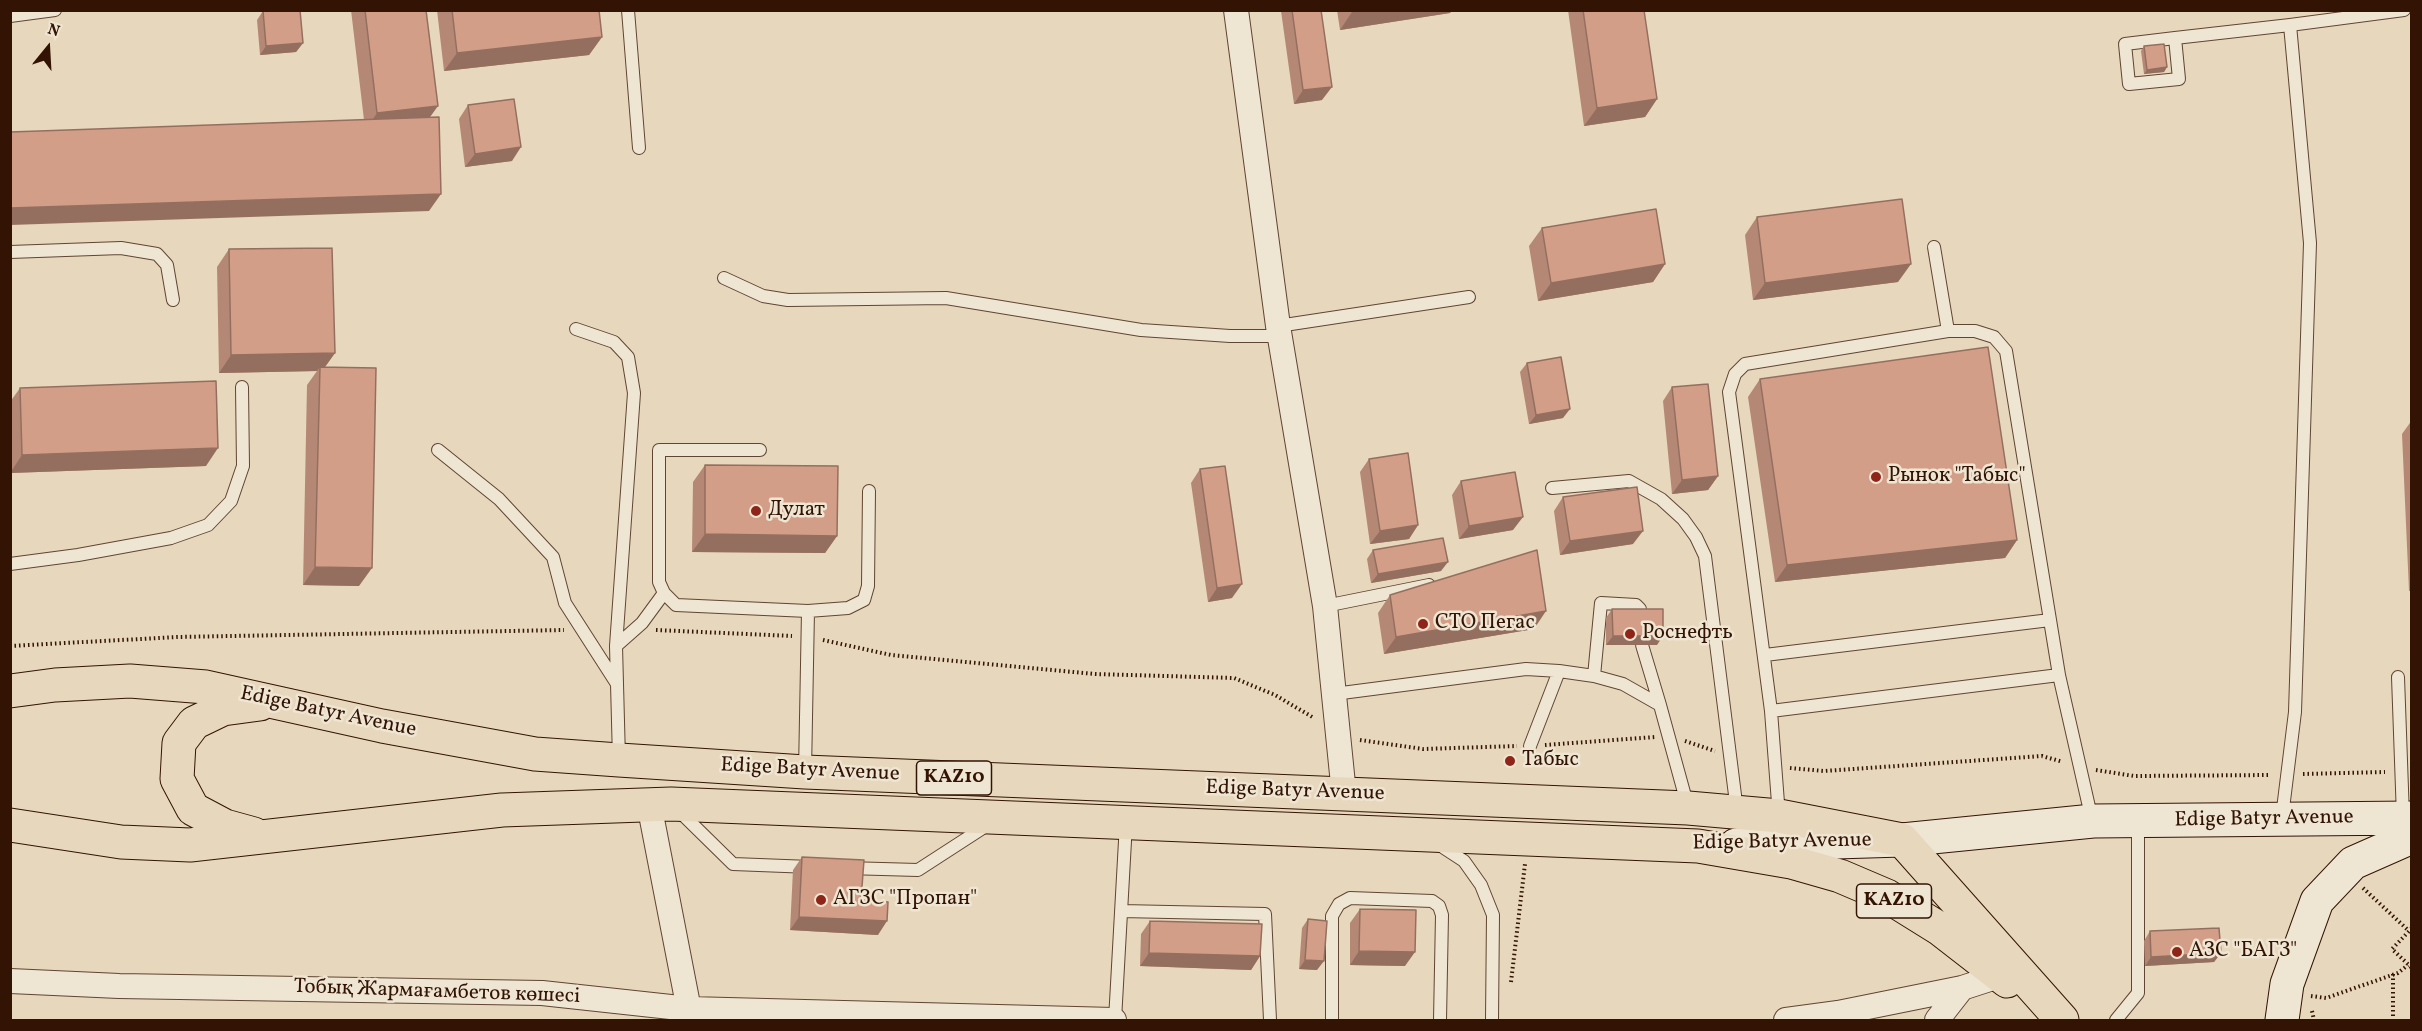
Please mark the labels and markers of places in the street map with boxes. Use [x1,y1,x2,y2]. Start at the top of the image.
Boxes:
place label: Рынок "Табыс" [1888,464,2026,490]
marker: Рынок "Табыс" [1869,470,1883,484]
place label: Дулат [768,498,825,524]
marker: Дулат [749,504,763,518]
place label: СТО Пегас [1435,611,1535,637]
marker: СТО Пегас [1416,617,1430,631]
place label: Роснефть [1642,621,1733,647]
marker: Роснефть [1623,627,1637,641]
place label: Табыс [1522,748,1579,774]
marker: Табыс [1503,754,1517,768]
place label: АГЗС "Пропан" [833,887,977,913]
marker: АГЗС "Пропан" [814,893,828,907]
place label: АЗС "БАГЗ" [2189,939,2297,965]
marker: АЗС "БАГЗ" [2170,945,2184,959]

